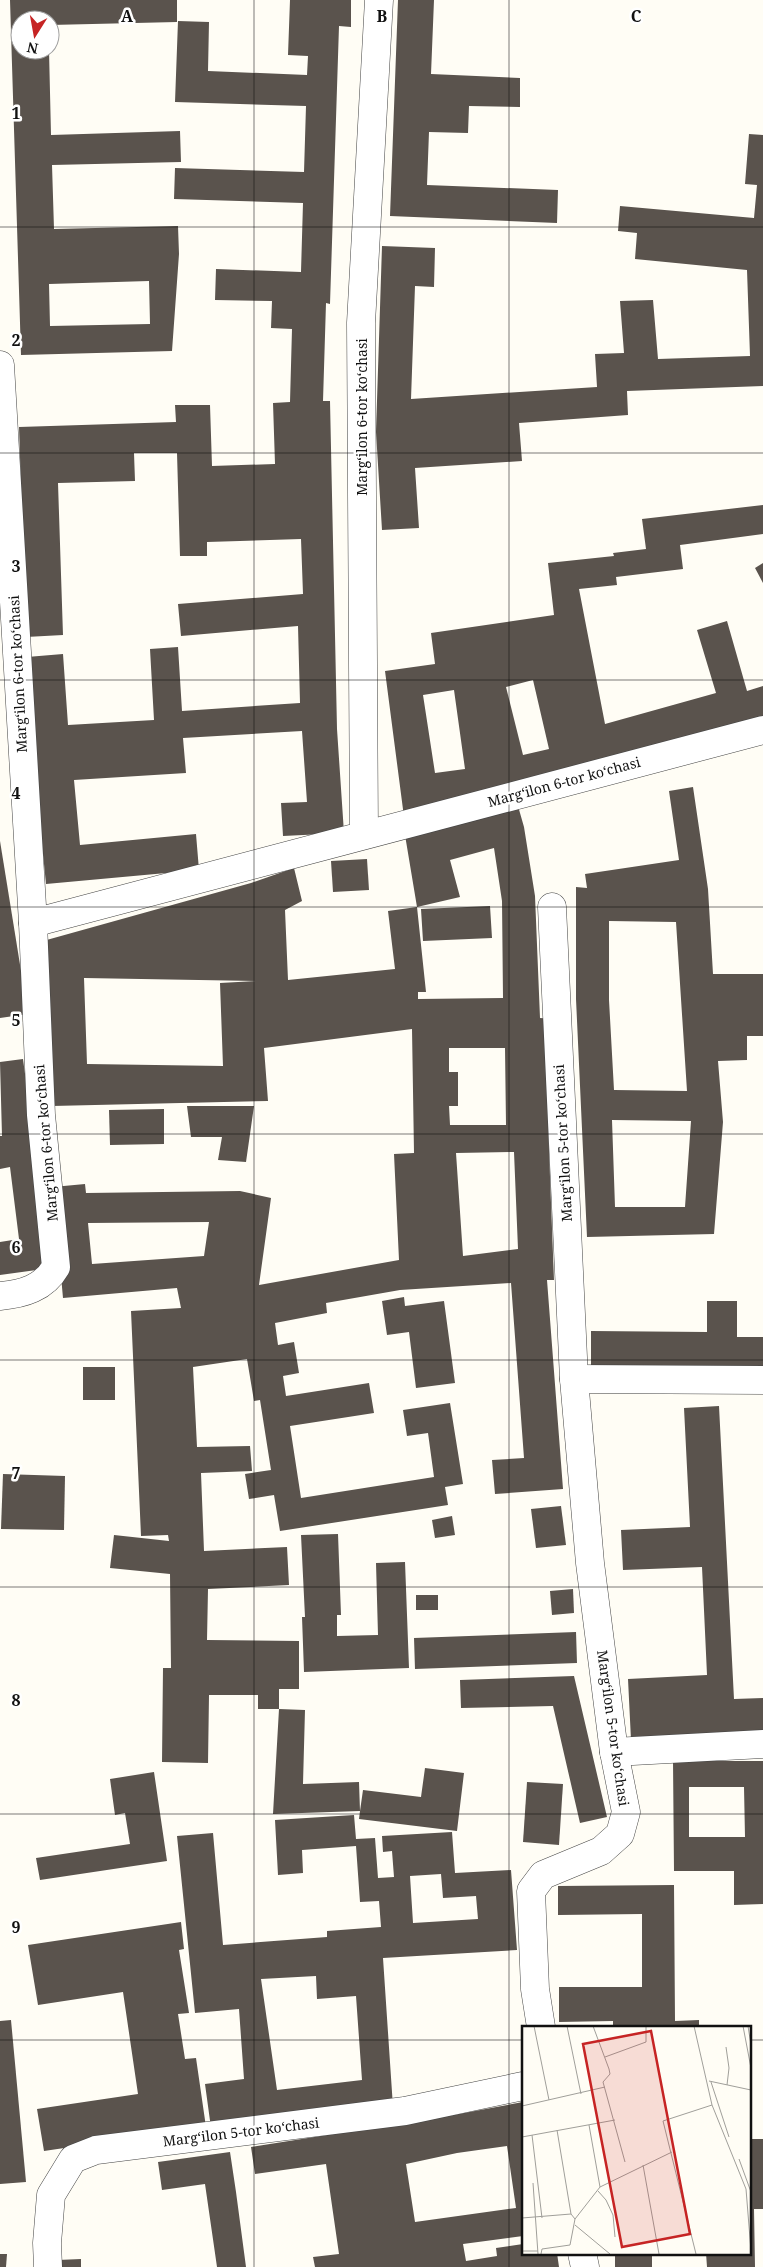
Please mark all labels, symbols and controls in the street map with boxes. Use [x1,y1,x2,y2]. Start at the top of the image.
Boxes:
text: A [121,5,134,27]
text: B [377,5,388,27]
text: C [631,5,642,27]
north arrow [10,10,60,60]
text: N [25,38,40,59]
text: 1 [11,102,21,124]
text: 2 [11,329,21,351]
street label: Margʻilon 6-tor koʻchasi [352,338,371,496]
text: 3 [11,555,21,577]
street label: Margʻilon 6-tor koʻchasi [4,594,31,753]
street label: Margʻilon 6-tor koʻchasi [485,752,643,811]
text: 4 [11,782,21,804]
text: 5 [11,1009,21,1031]
street label: Margʻilon 6-tor koʻchasi [29,1063,62,1222]
street label: Margʻilon 5-tor koʻchasi [549,1063,576,1222]
text: 6 [11,1236,21,1258]
text: 7 [11,1462,21,1484]
street label: Margʻilon 5-tor koʻchasi [593,1649,634,1808]
text: 8 [11,1689,21,1711]
text: 9 [11,1916,21,1938]
inset map [522,2026,750,2254]
street label: Margʻilon 5-tor koʻchasi [162,2112,321,2151]

